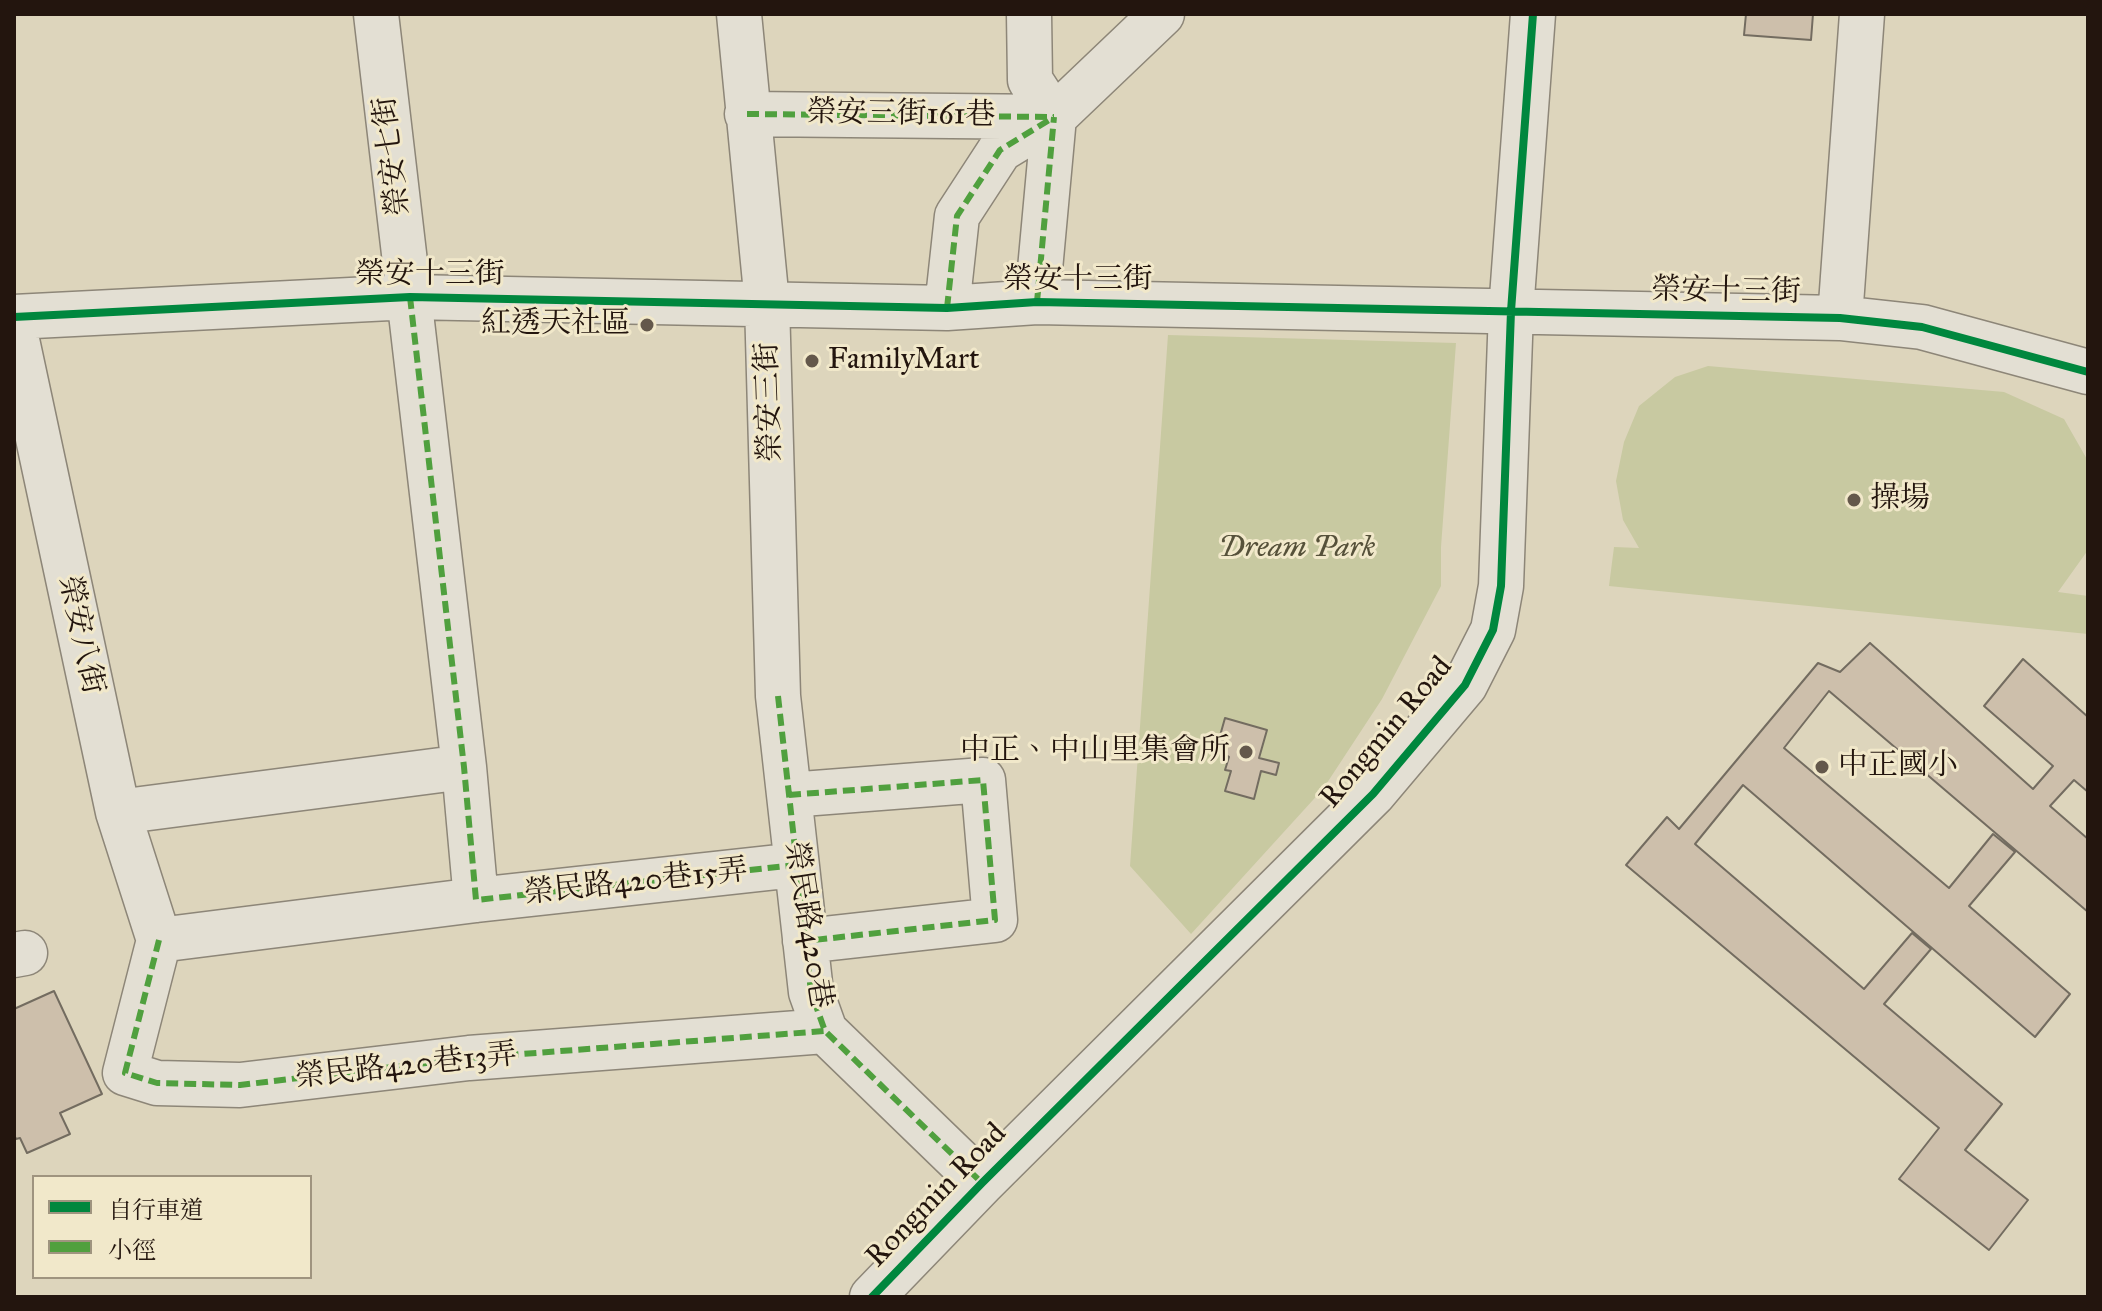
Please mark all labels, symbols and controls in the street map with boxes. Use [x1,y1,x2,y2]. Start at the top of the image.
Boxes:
street label: 榮安七街 [368,94,418,218]
street label: 榮安三街161巷 [806,95,996,135]
street label: 榮安十三街 [355,258,505,294]
street label: 榮安十三街 [1003,263,1153,299]
street label: 榮安十三街 [1651,273,1801,311]
place label: 紅透天社區 [481,307,631,343]
marker: 紅透天社區 [638,316,656,334]
street label: 榮安三街 [750,341,790,463]
place label: FamilyMart [828,343,980,379]
marker: FamilyMart [803,352,821,370]
place label: 操場 [1870,482,1930,518]
marker: 操場 [1845,491,1863,509]
park label: Dream Park [1219,531,1375,567]
street label: 榮安八街 [50,573,110,697]
street label: Rongmin Road [1313,650,1461,816]
place label: 中正、中山里集會所 [960,734,1230,770]
marker: 中正、中山里集會所 [1237,743,1255,761]
place label: 中正國小 [1838,749,1958,785]
marker: 中正國小 [1813,758,1831,776]
street label: 榮民路420巷 [776,839,838,1011]
street label: 榮民路420巷15弄 [522,853,750,913]
street label: 榮民路420巷13弄 [293,1037,519,1097]
street label: Rongmin Road [859,1116,1015,1276]
legend [32,1175,312,1279]
text: 自行車道 [108,1195,204,1225]
text: 小徑 [108,1235,156,1265]

